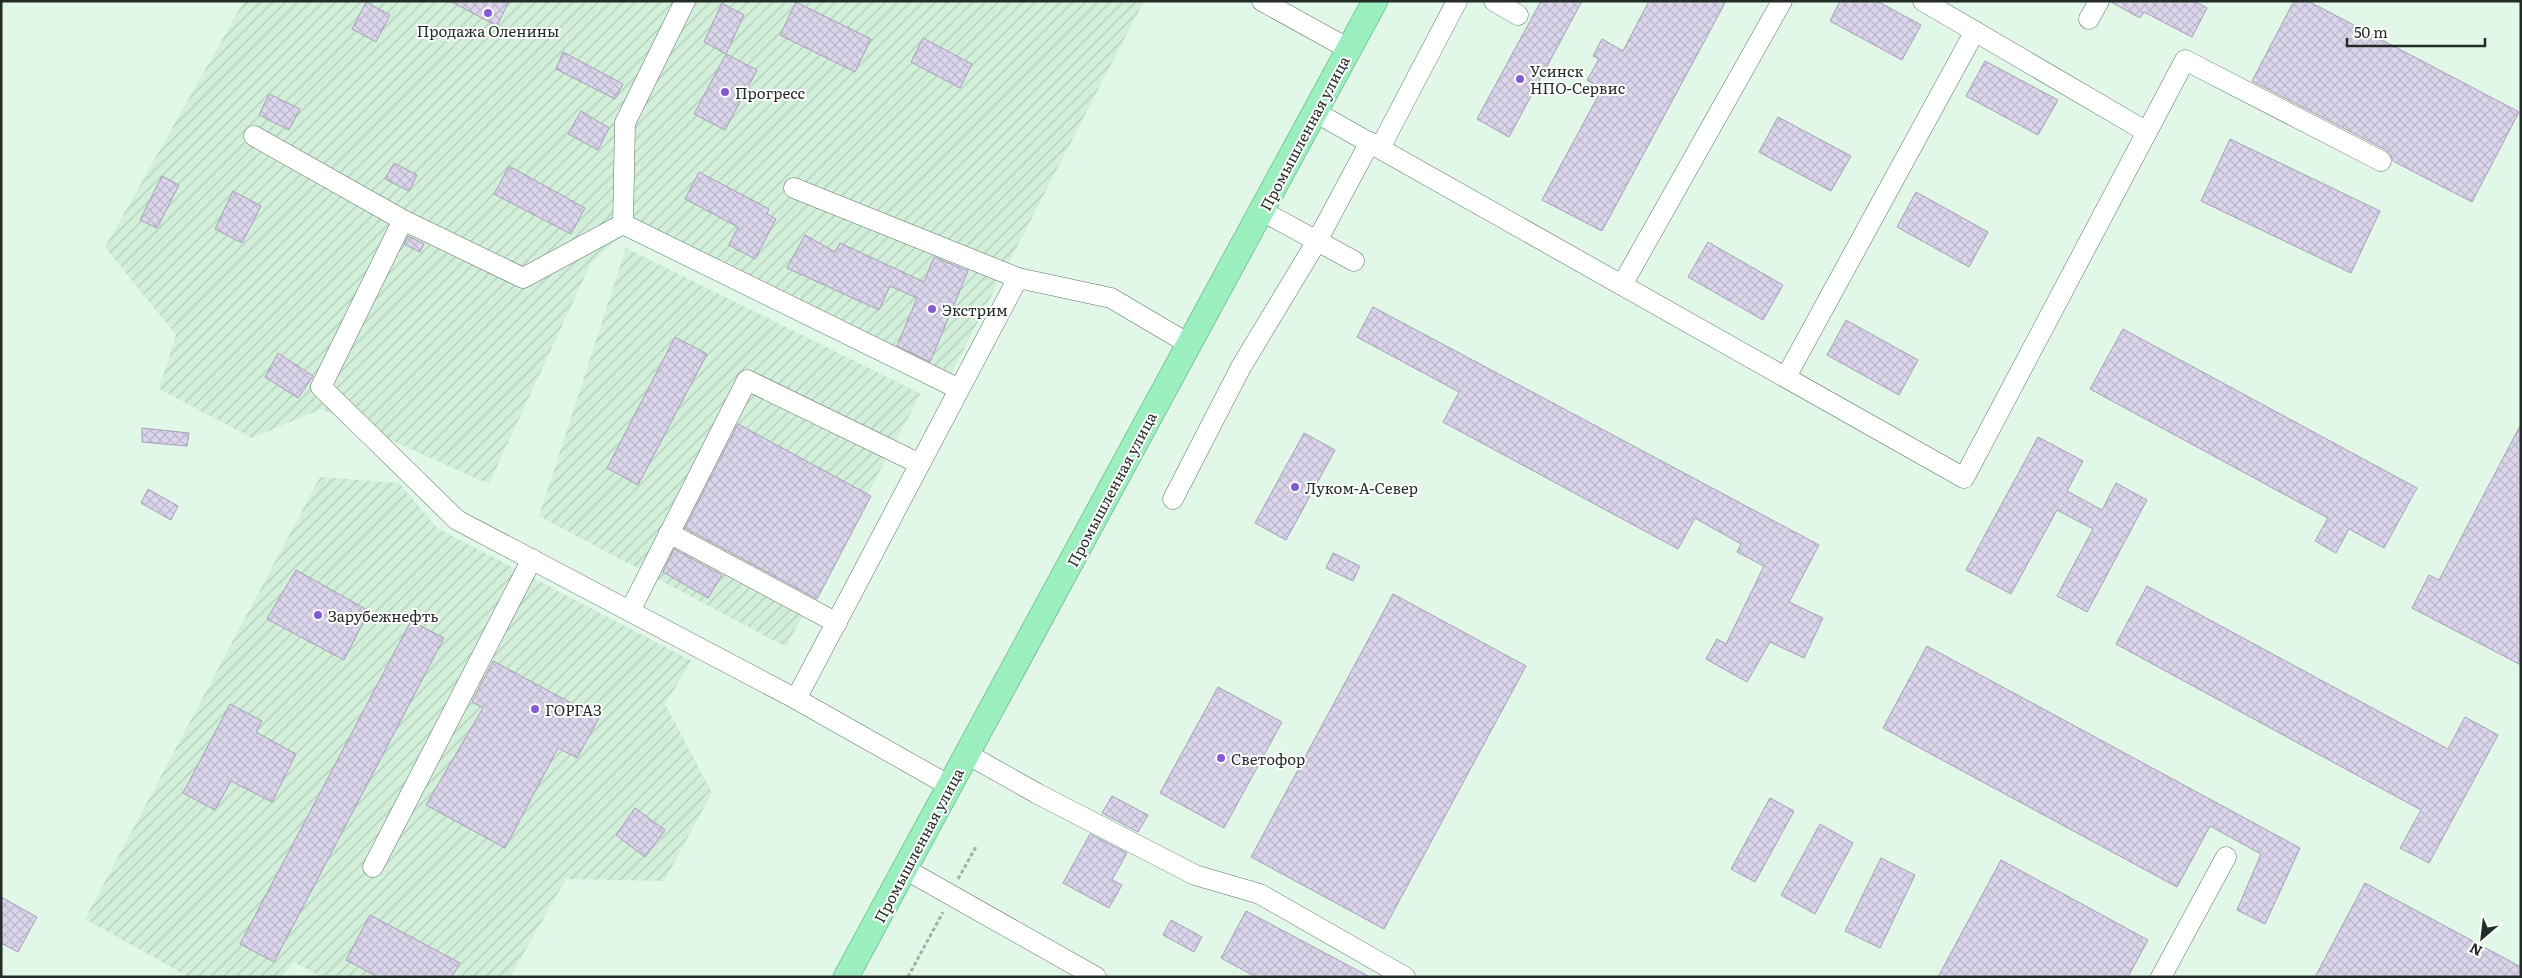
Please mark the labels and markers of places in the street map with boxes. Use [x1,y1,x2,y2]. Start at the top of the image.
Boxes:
marker: Продажа Оленины [482,7,494,19]
place label: Продажа Оленины [417,19,559,42]
place label: Усинск НПО-Сервис [1530,59,1626,99]
marker: Усинск НПО-Сервис [1514,73,1526,85]
place label: Прогресс [735,81,805,104]
marker: Прогресс [719,86,731,98]
place label: Экстрим [942,298,1008,321]
marker: Экстрим [926,303,938,315]
place label: Луком-А-Север [1305,476,1418,499]
marker: Луком-А-Север [1289,481,1301,493]
place label: Зарубежнефть [328,604,439,627]
marker: Зарубежнефть [312,609,324,621]
place label: ГОРГАЗ [545,698,602,721]
marker: ГОРГАЗ [529,703,541,715]
place label: Светофор [1231,747,1305,770]
marker: Светофор [1215,752,1227,764]

